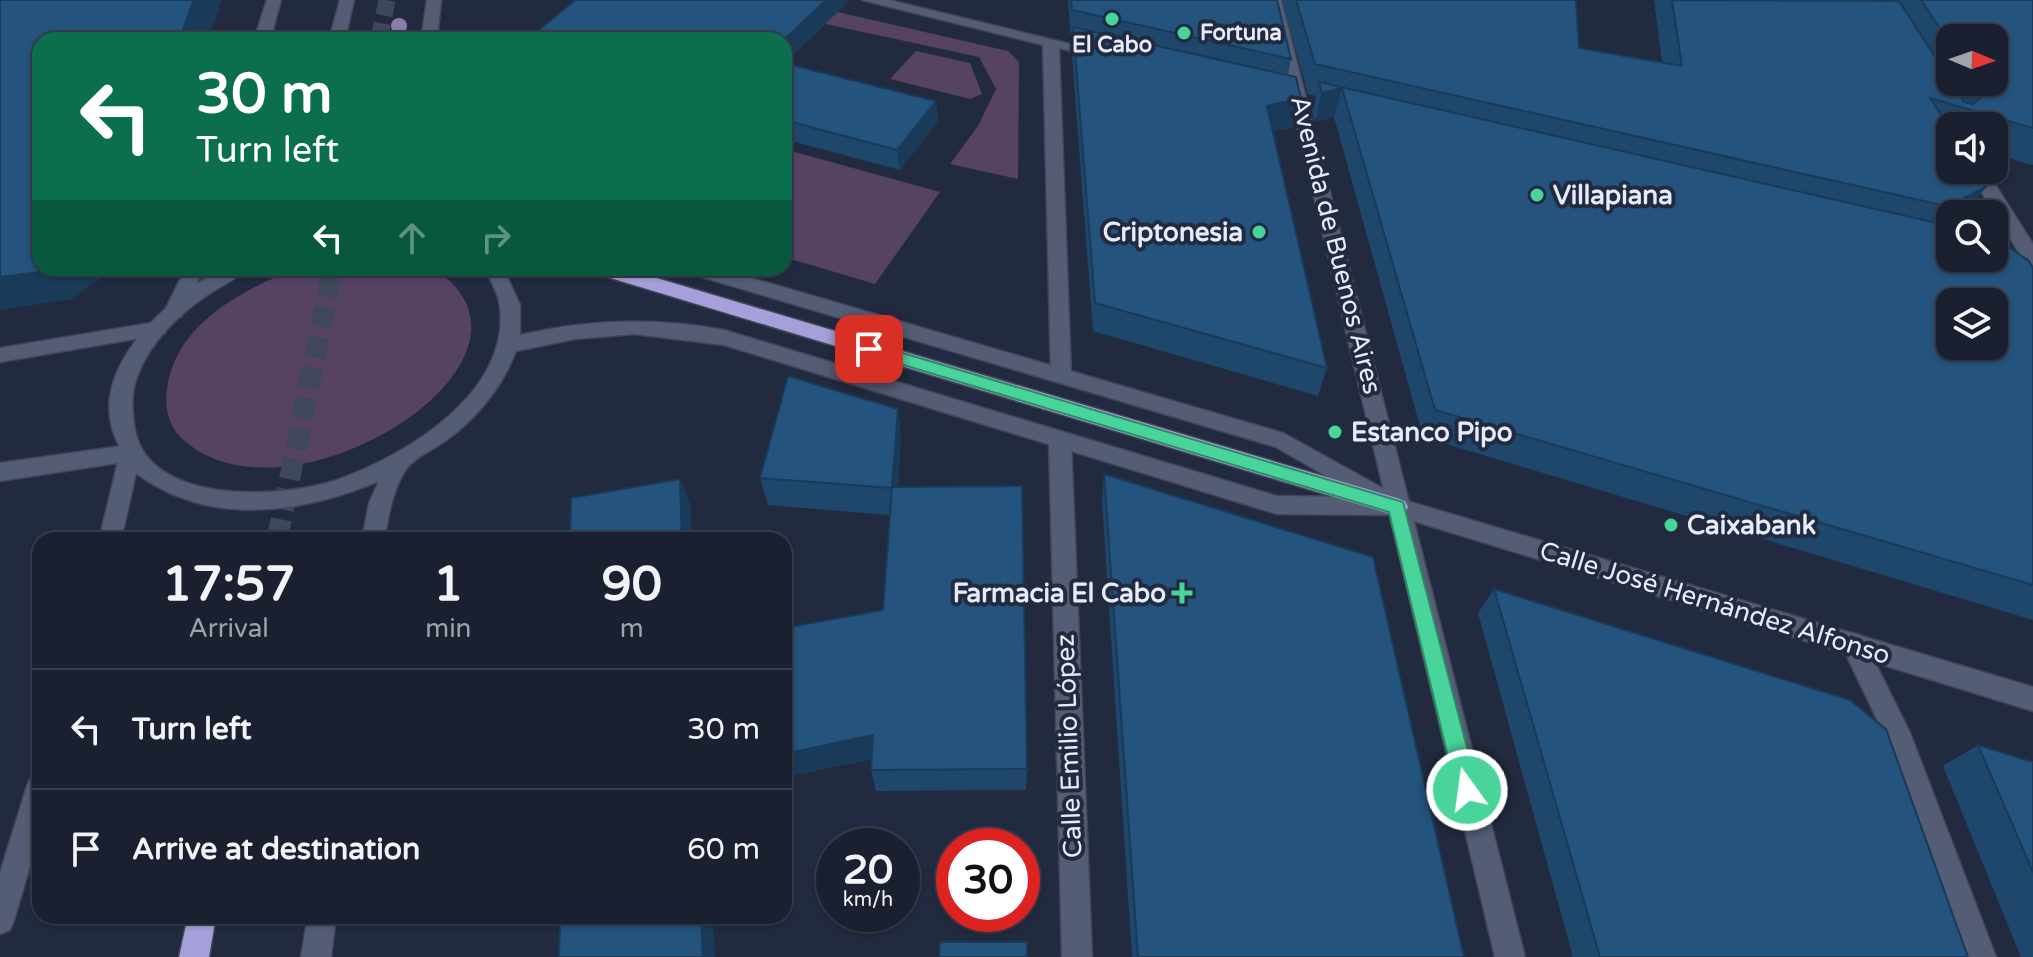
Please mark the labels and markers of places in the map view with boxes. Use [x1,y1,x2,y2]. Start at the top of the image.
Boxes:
marker: El Cabo [1103,10,1121,28]
place label: Fortuna [1200,20,1282,46]
marker: Fortuna [1175,24,1193,42]
place label: El Cabo [1072,32,1152,58]
place label: Villapiana [1553,180,1673,211]
marker: Villapiana [1528,186,1546,204]
place label: Criptonesia [1103,217,1243,248]
marker: Criptonesia [1250,223,1268,241]
pin [835,315,903,383]
place label: Estanco Pipo [1351,417,1513,448]
marker: Estanco Pipo [1326,423,1344,441]
place label: Caixabank [1687,510,1816,541]
marker: Caixabank [1662,516,1680,534]
place label: Farmacia El Cabo [953,578,1166,609]
marker: Farmacia El Cabo [1173,584,1191,602]

